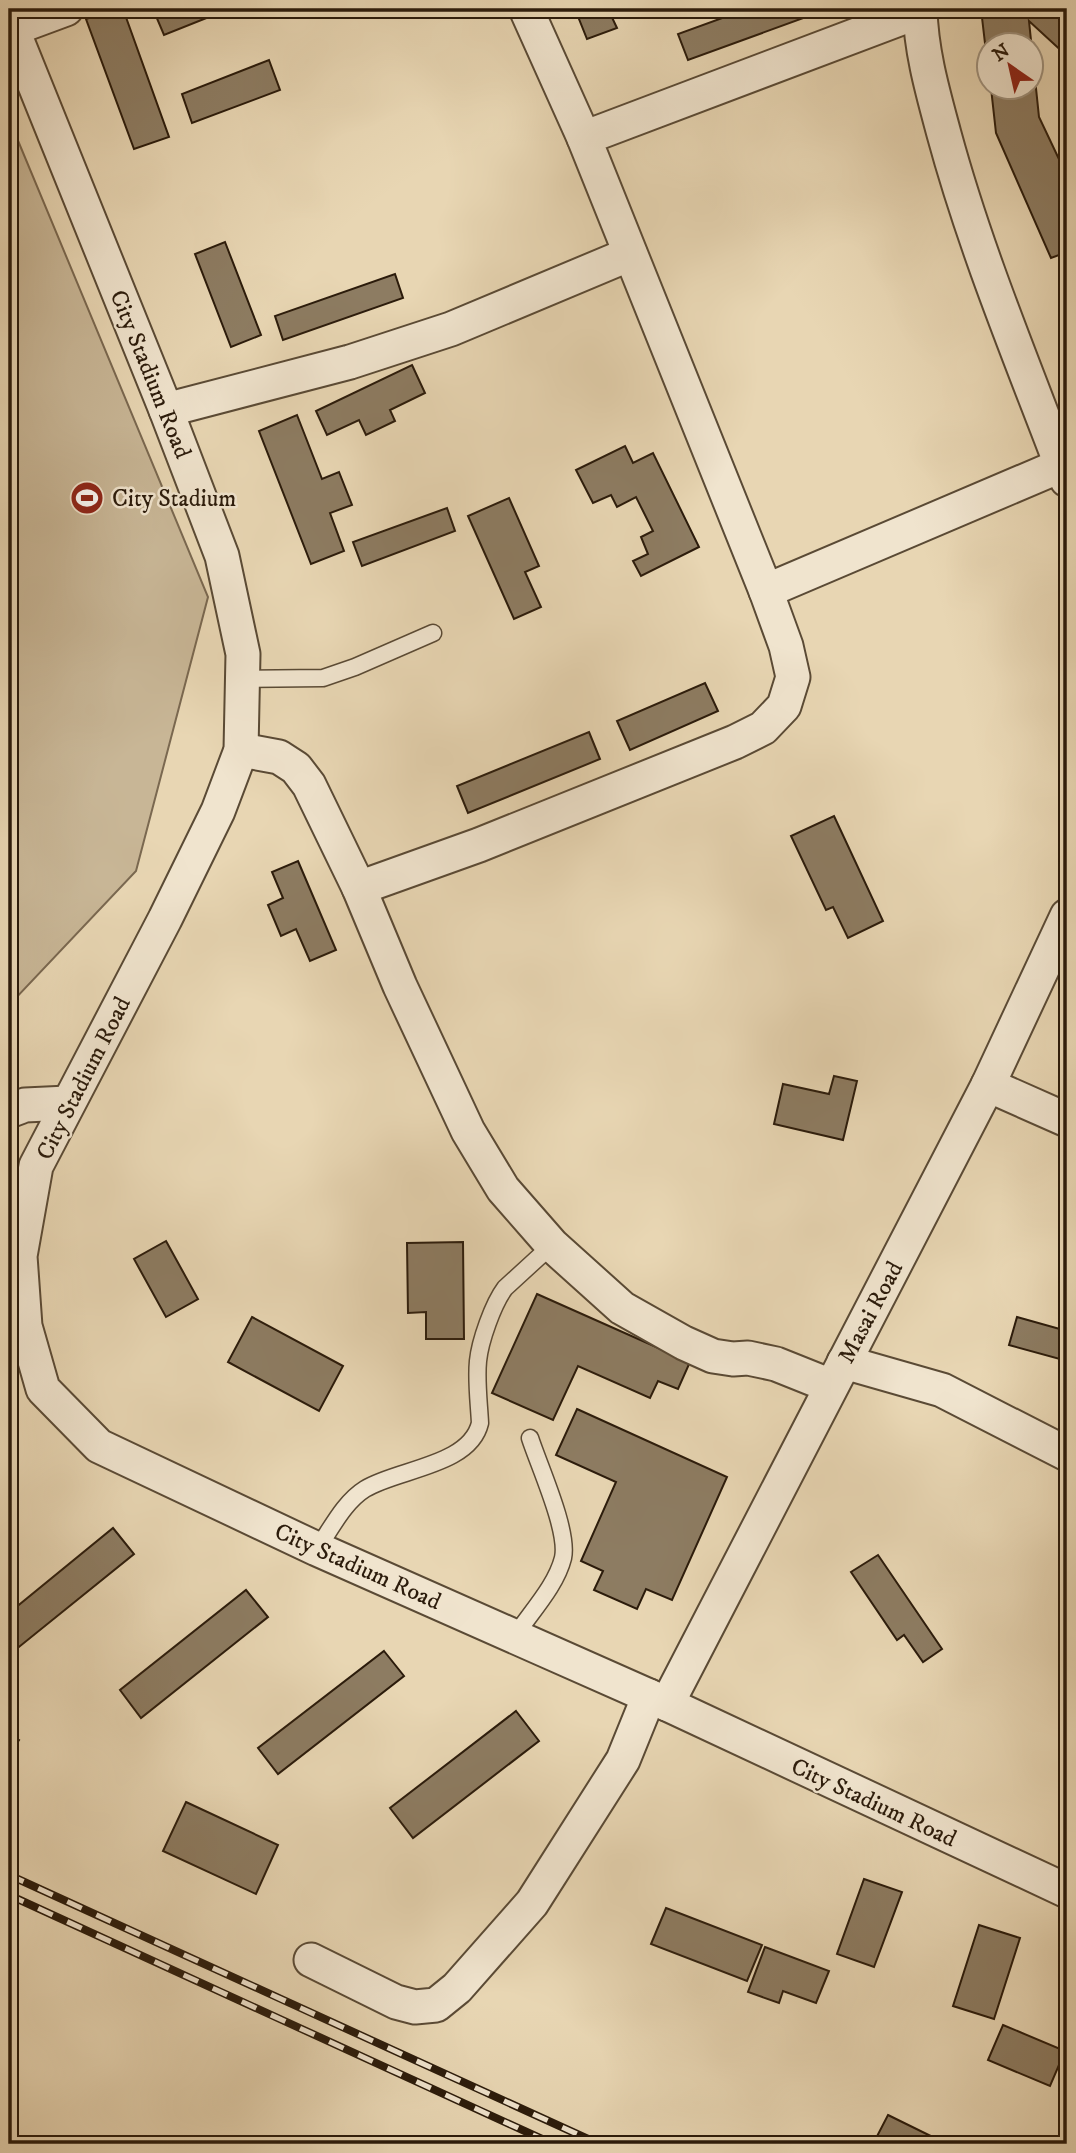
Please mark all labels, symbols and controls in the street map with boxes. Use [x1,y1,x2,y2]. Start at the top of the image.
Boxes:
north arrow [974,32,1044,102]
text: N [988,39,1015,67]
street label: City Stadium Road [103,286,198,463]
sports icon: City Stadium [68,479,106,517]
place label: City Stadium [112,484,236,514]
street label: City Stadium Road [30,992,138,1165]
street label: Masai Road [831,1256,910,1369]
street label: City Stadium Road [270,1517,446,1617]
street label: City Stadium Road [786,1751,961,1854]

